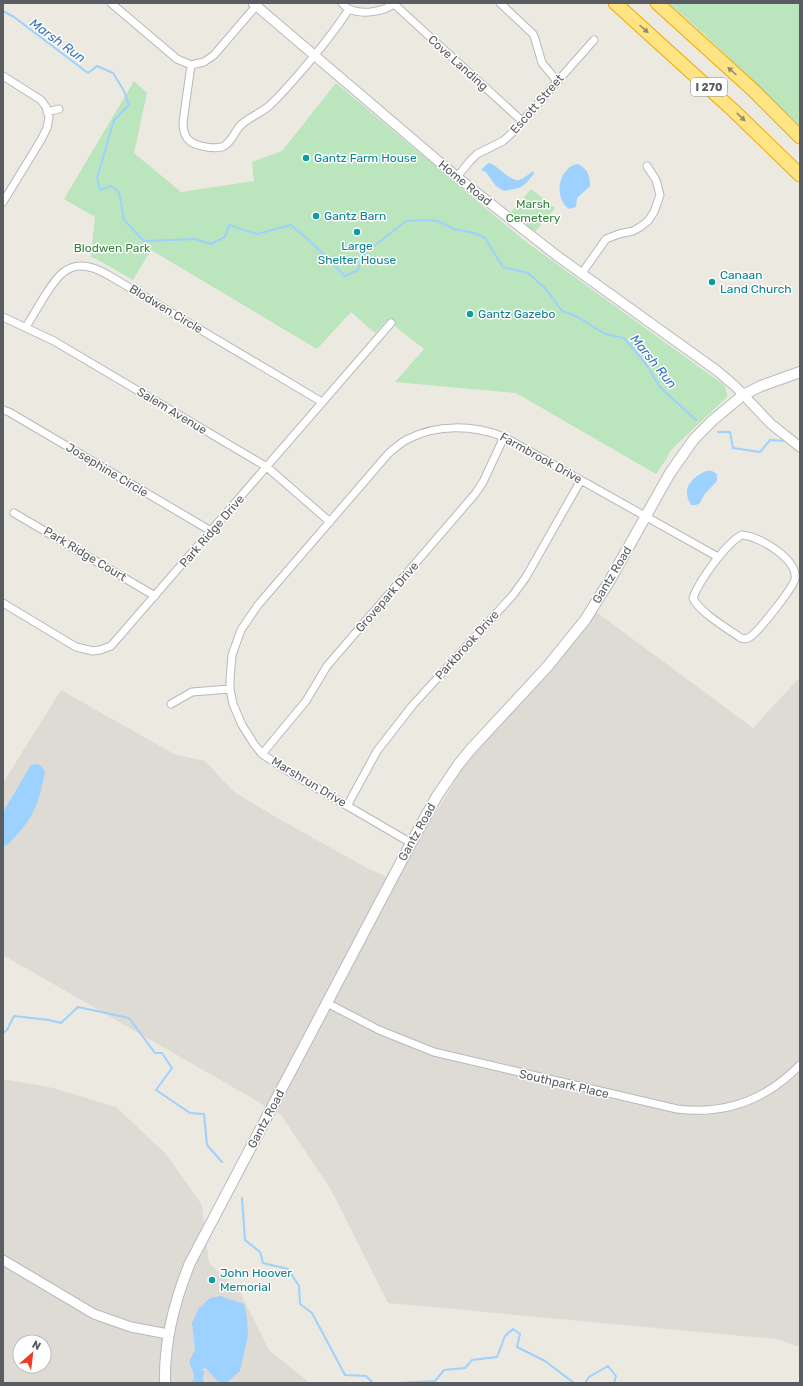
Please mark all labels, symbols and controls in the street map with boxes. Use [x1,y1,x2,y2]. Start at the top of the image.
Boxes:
water label: Marsh Run [27,15,88,66]
one-way arrow [640,24,649,33]
street label: Cove Landing [425,32,491,94]
one-way arrow [727,66,737,76]
street label: Escott Street [507,71,567,136]
road number: I 270 [691,78,727,96]
one-way arrow [736,112,746,121]
place label: Gantz Farm House [314,151,417,165]
marker: Gantz Farm House [301,153,311,163]
street label: Home Road [436,157,494,209]
park label: Marsh Cemetery [506,197,561,225]
place label: Gantz Barn [324,209,386,223]
marker: Gantz Barn [311,211,321,221]
marker: Large Shelter House [352,227,362,237]
place label: Large Shelter House [318,239,397,267]
park label: Blodwen Park [74,241,151,255]
place label: Canaan Land Church [720,268,792,296]
marker: Canaan Land Church [707,277,717,287]
street label: Blodwen Circle [127,282,205,337]
place label: Gantz Gazebo [478,307,555,321]
marker: Gantz Gazebo [465,309,475,319]
water label: Marsh Run [627,331,680,391]
street label: Salem Avenue [135,385,210,437]
street label: Farmbrook Drive [497,430,585,487]
street label: Josephine Circle [63,440,151,500]
street label: Park Ridge Drive [177,492,247,570]
street label: Park Ridge Court [41,524,129,584]
street label: Gantz Road [589,544,635,606]
street label: Grovepark Drive [353,559,422,635]
street label: Parkbrook Drive [432,607,502,682]
street label: Marshrun Drive [269,754,349,810]
street label: Gantz Road [395,801,439,863]
street label: Southpark Place [518,1067,610,1101]
street label: Gantz Road [245,1087,287,1151]
place label: John Hoover Memorial [220,1266,292,1294]
marker: John Hoover Memorial [207,1275,217,1285]
north arrow [12,1334,52,1374]
text: N [30,1338,43,1353]

